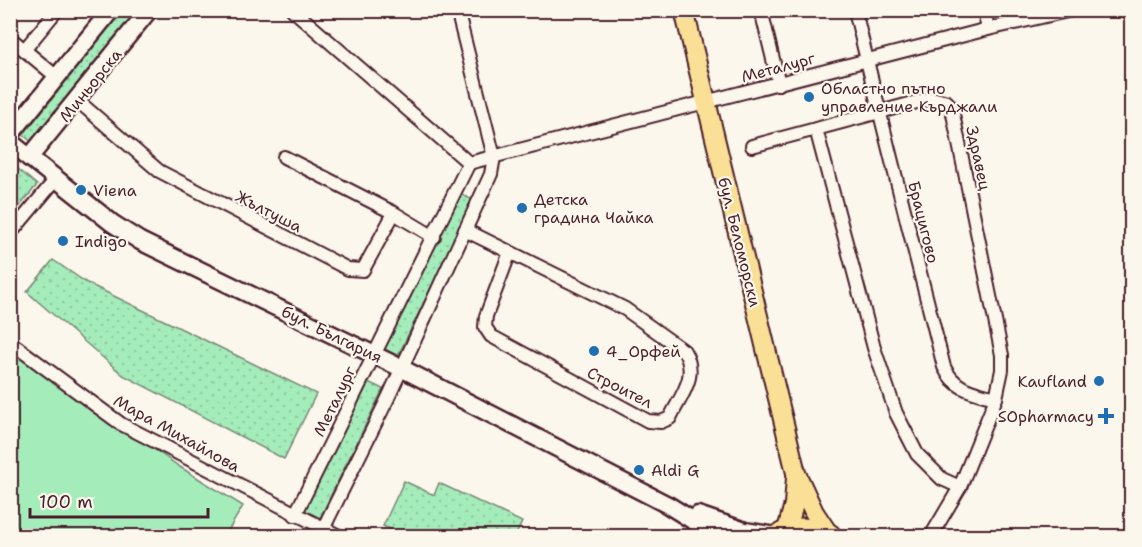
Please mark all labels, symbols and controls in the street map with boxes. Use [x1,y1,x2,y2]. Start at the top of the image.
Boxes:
street label: Миньорска [54,44,126,126]
street label: Металург [739,47,818,87]
place label: Областно пътно управление Кърджали [821,78,997,117]
marker: Областно пътно управление Кърджали [802,90,816,104]
street label: Здравец [961,124,996,192]
street label: бул. Беломорски [713,175,766,309]
street label: Брацигово [903,179,944,265]
place label: Viena [93,180,137,201]
marker: Viena [74,183,88,197]
street label: Жълтуша [232,186,306,237]
place label: Детска градина Чайка [534,189,654,228]
marker: Детска градина Чайка [515,201,529,215]
place label: Indigo [75,231,127,252]
marker: Indigo [56,234,70,248]
street label: бул. България [278,301,386,368]
place label: 4_Орфей [606,341,681,362]
marker: 4_Орфей [587,344,601,358]
street label: Металург [308,362,361,440]
street label: Строител [583,362,656,413]
place label: Kaufland [1017,371,1087,392]
marker: Kaufland [1092,374,1106,388]
street label: Мара Михайлова [110,390,244,477]
place label: SOpharmacy [998,406,1094,427]
marker: SOpharmacy [1099,409,1113,423]
place label: Aldi G [651,460,699,481]
marker: Aldi G [632,463,646,477]
scale bar [30,481,208,519]
text: 100 m [39,490,93,514]

